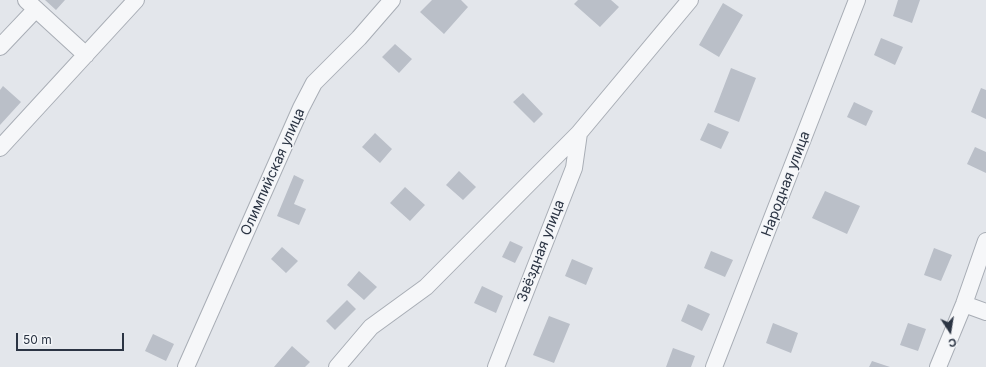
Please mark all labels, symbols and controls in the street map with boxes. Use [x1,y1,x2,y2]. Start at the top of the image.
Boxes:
street label: Олимпийская улица [237,106,309,238]
street label: Народная улица [758,129,814,239]
street label: Звёздная улица [514,198,568,304]
north arrow [930,311,970,351]
scale bar [18,325,126,351]
text: 50 m [23,332,52,347]
text: С [947,335,958,350]

